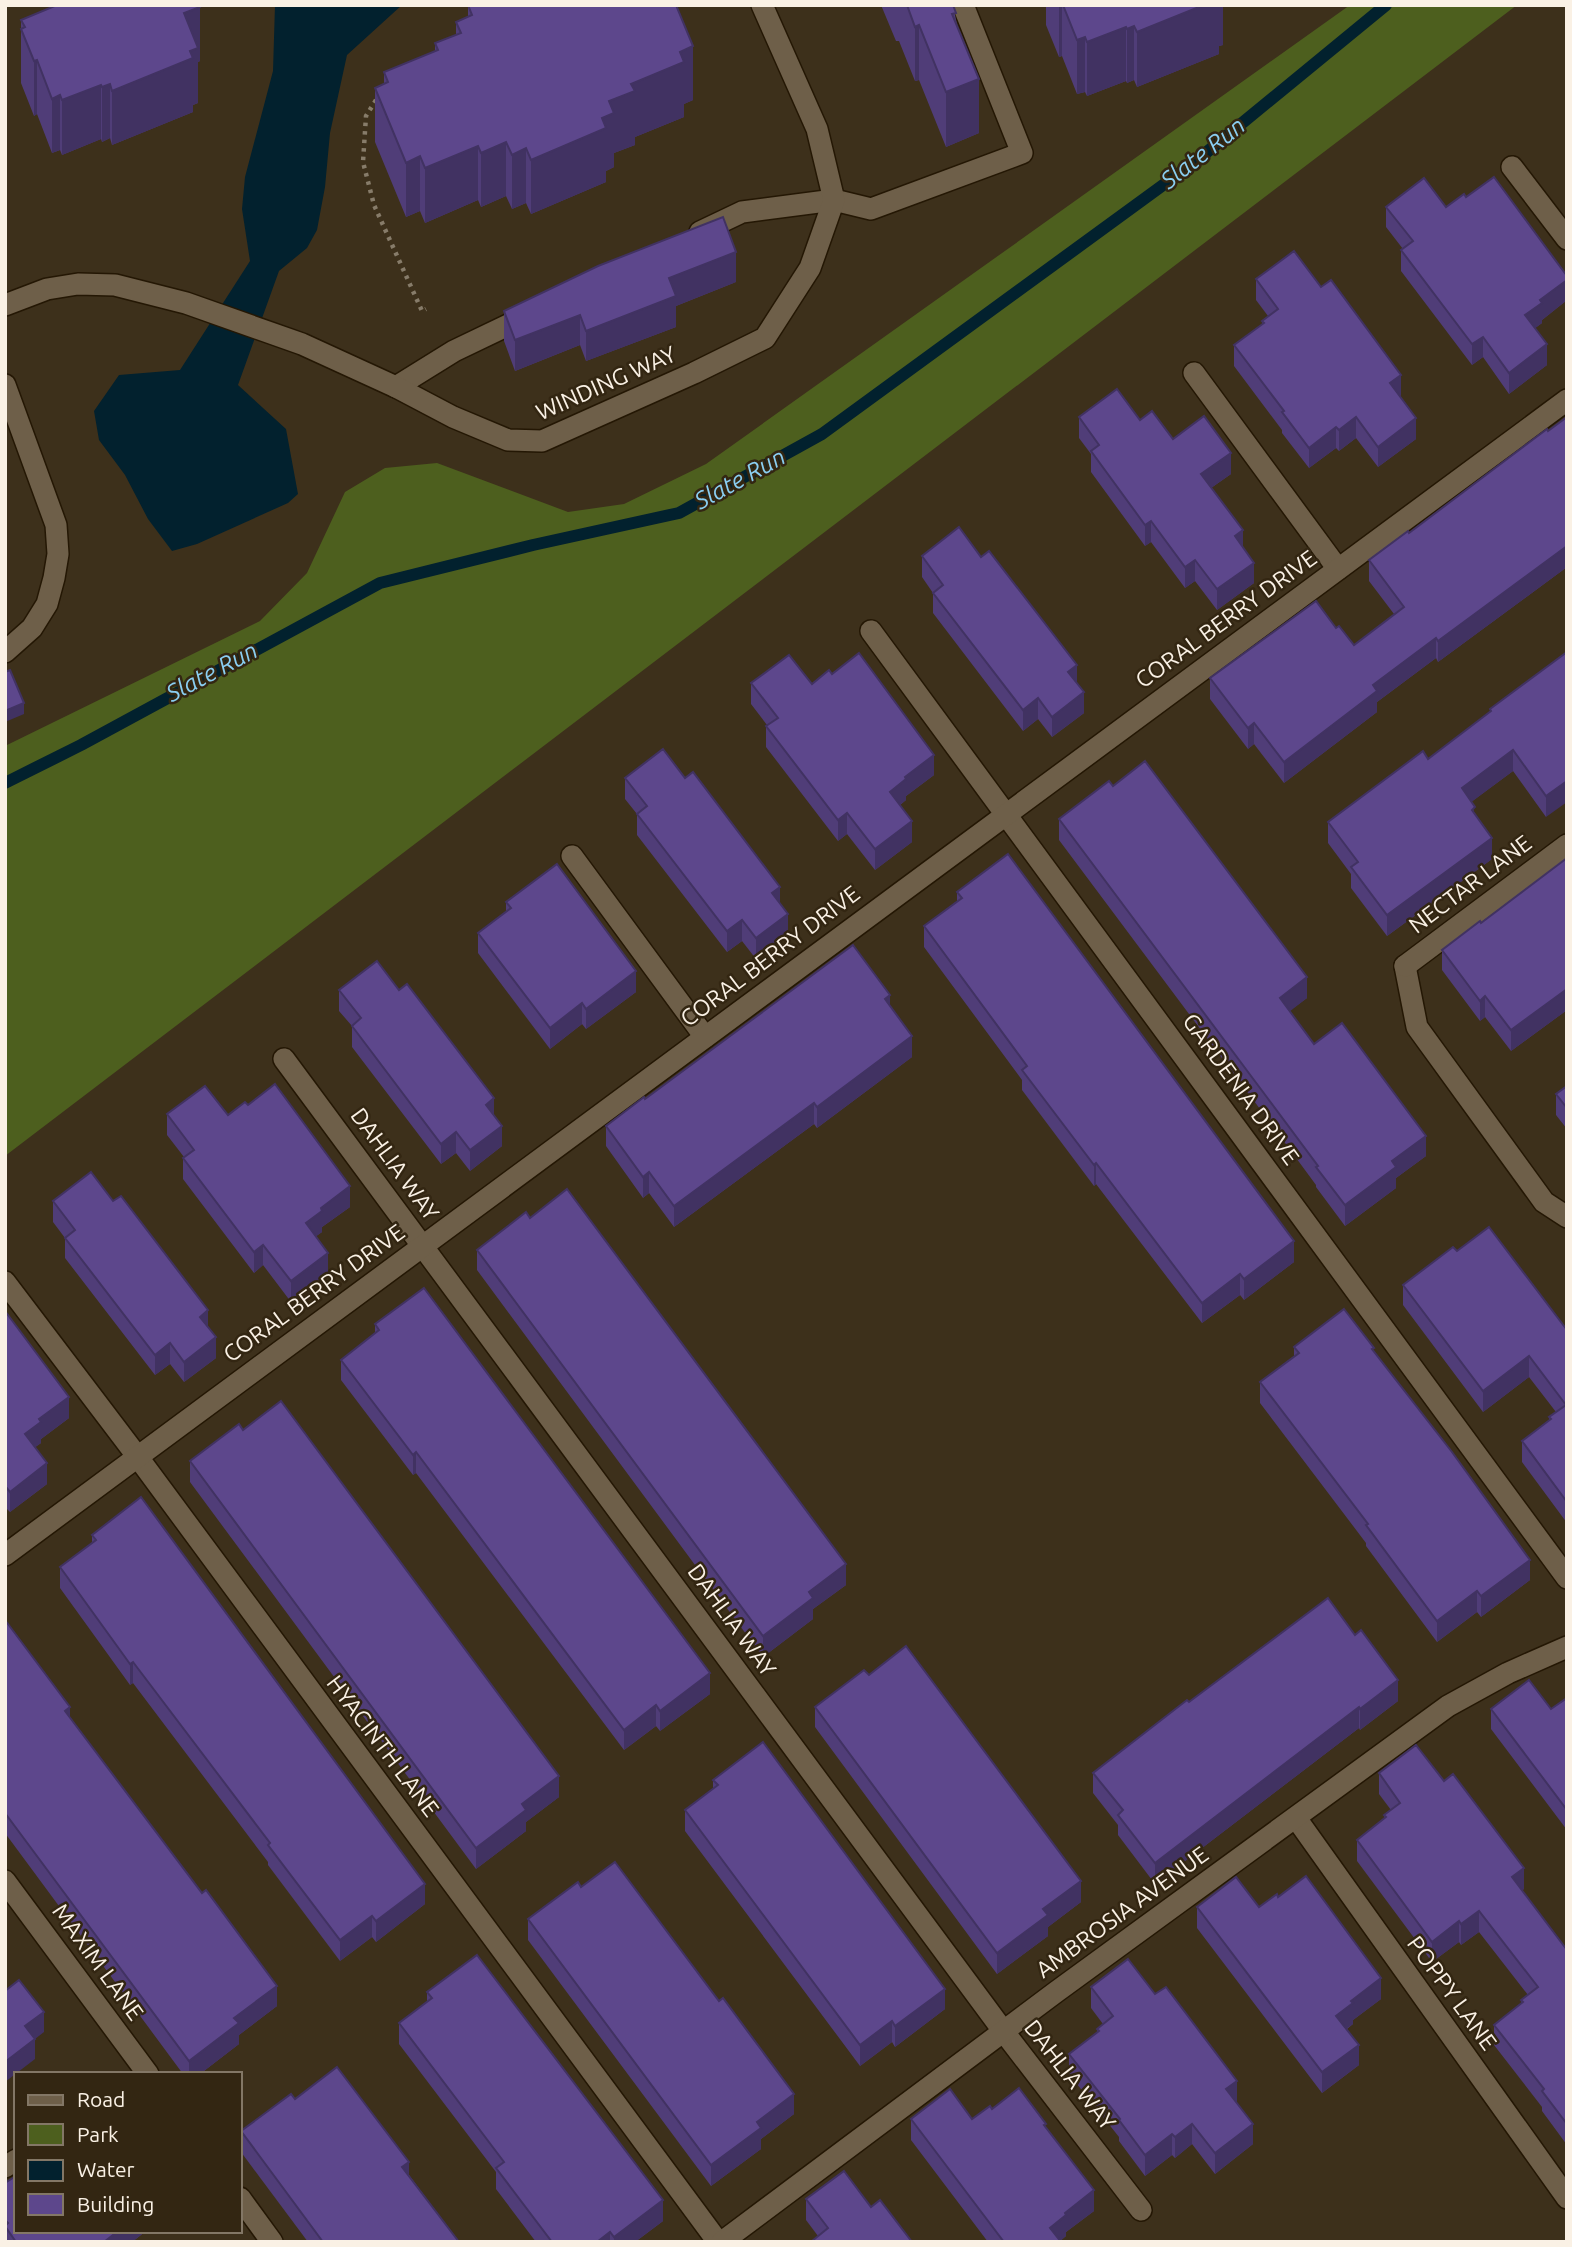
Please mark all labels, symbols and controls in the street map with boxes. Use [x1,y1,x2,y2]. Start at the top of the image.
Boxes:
water label: Slate Run [1154,111,1250,194]
street label: WINDING WAY [532,340,680,425]
water label: Slate Run [689,443,790,515]
street label: CORAL BERRY DRIVE [1131,545,1321,693]
water label: Slate Run [161,636,262,707]
street label: NECTAR LANE [1404,830,1536,938]
street label: CORAL BERRY DRIVE [675,880,864,1031]
street label: GARDENIA DRIVE [1178,1008,1304,1169]
street label: DAHLIA WAY [346,1103,445,1225]
street label: CORAL BERRY DRIVE [219,1219,409,1367]
street label: DAHLIA WAY [683,1559,782,1681]
street label: HYACINTH LANE [322,1670,444,1821]
street label: AMBROSIA AVENUE [1031,1841,1212,1982]
street label: MAXIM LANE [48,1899,149,2025]
street label: POPPY LANE [1403,1931,1502,2054]
street label: DAHLIA WAY [1020,2015,1121,2135]
legend [14,2072,242,2233]
text: Road [77,2087,125,2111]
text: Park [77,2122,119,2146]
text: Water [77,2157,135,2181]
text: Building [77,2192,154,2216]

